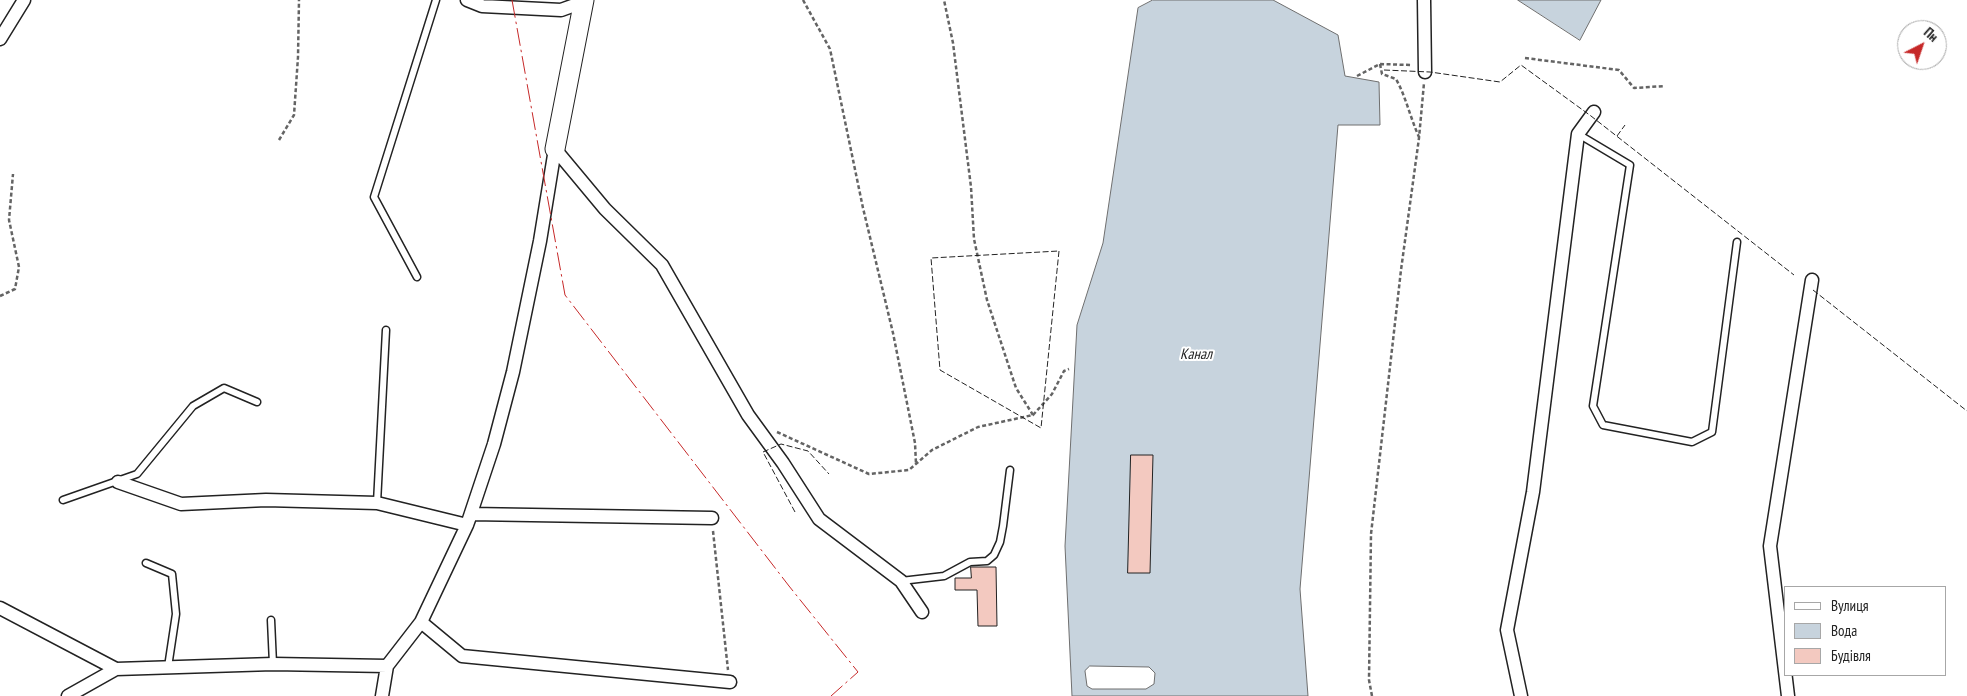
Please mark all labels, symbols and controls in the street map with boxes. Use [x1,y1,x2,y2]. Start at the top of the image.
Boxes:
north arrow [1897,20,1947,70]
text: Пн [1920,23,1942,46]
water label: Канал [1180,346,1212,364]
legend [1784,586,1947,676]
text: Вулиця [1831,596,1869,615]
text: Вода [1831,621,1857,640]
text: Будівля [1831,646,1871,665]

